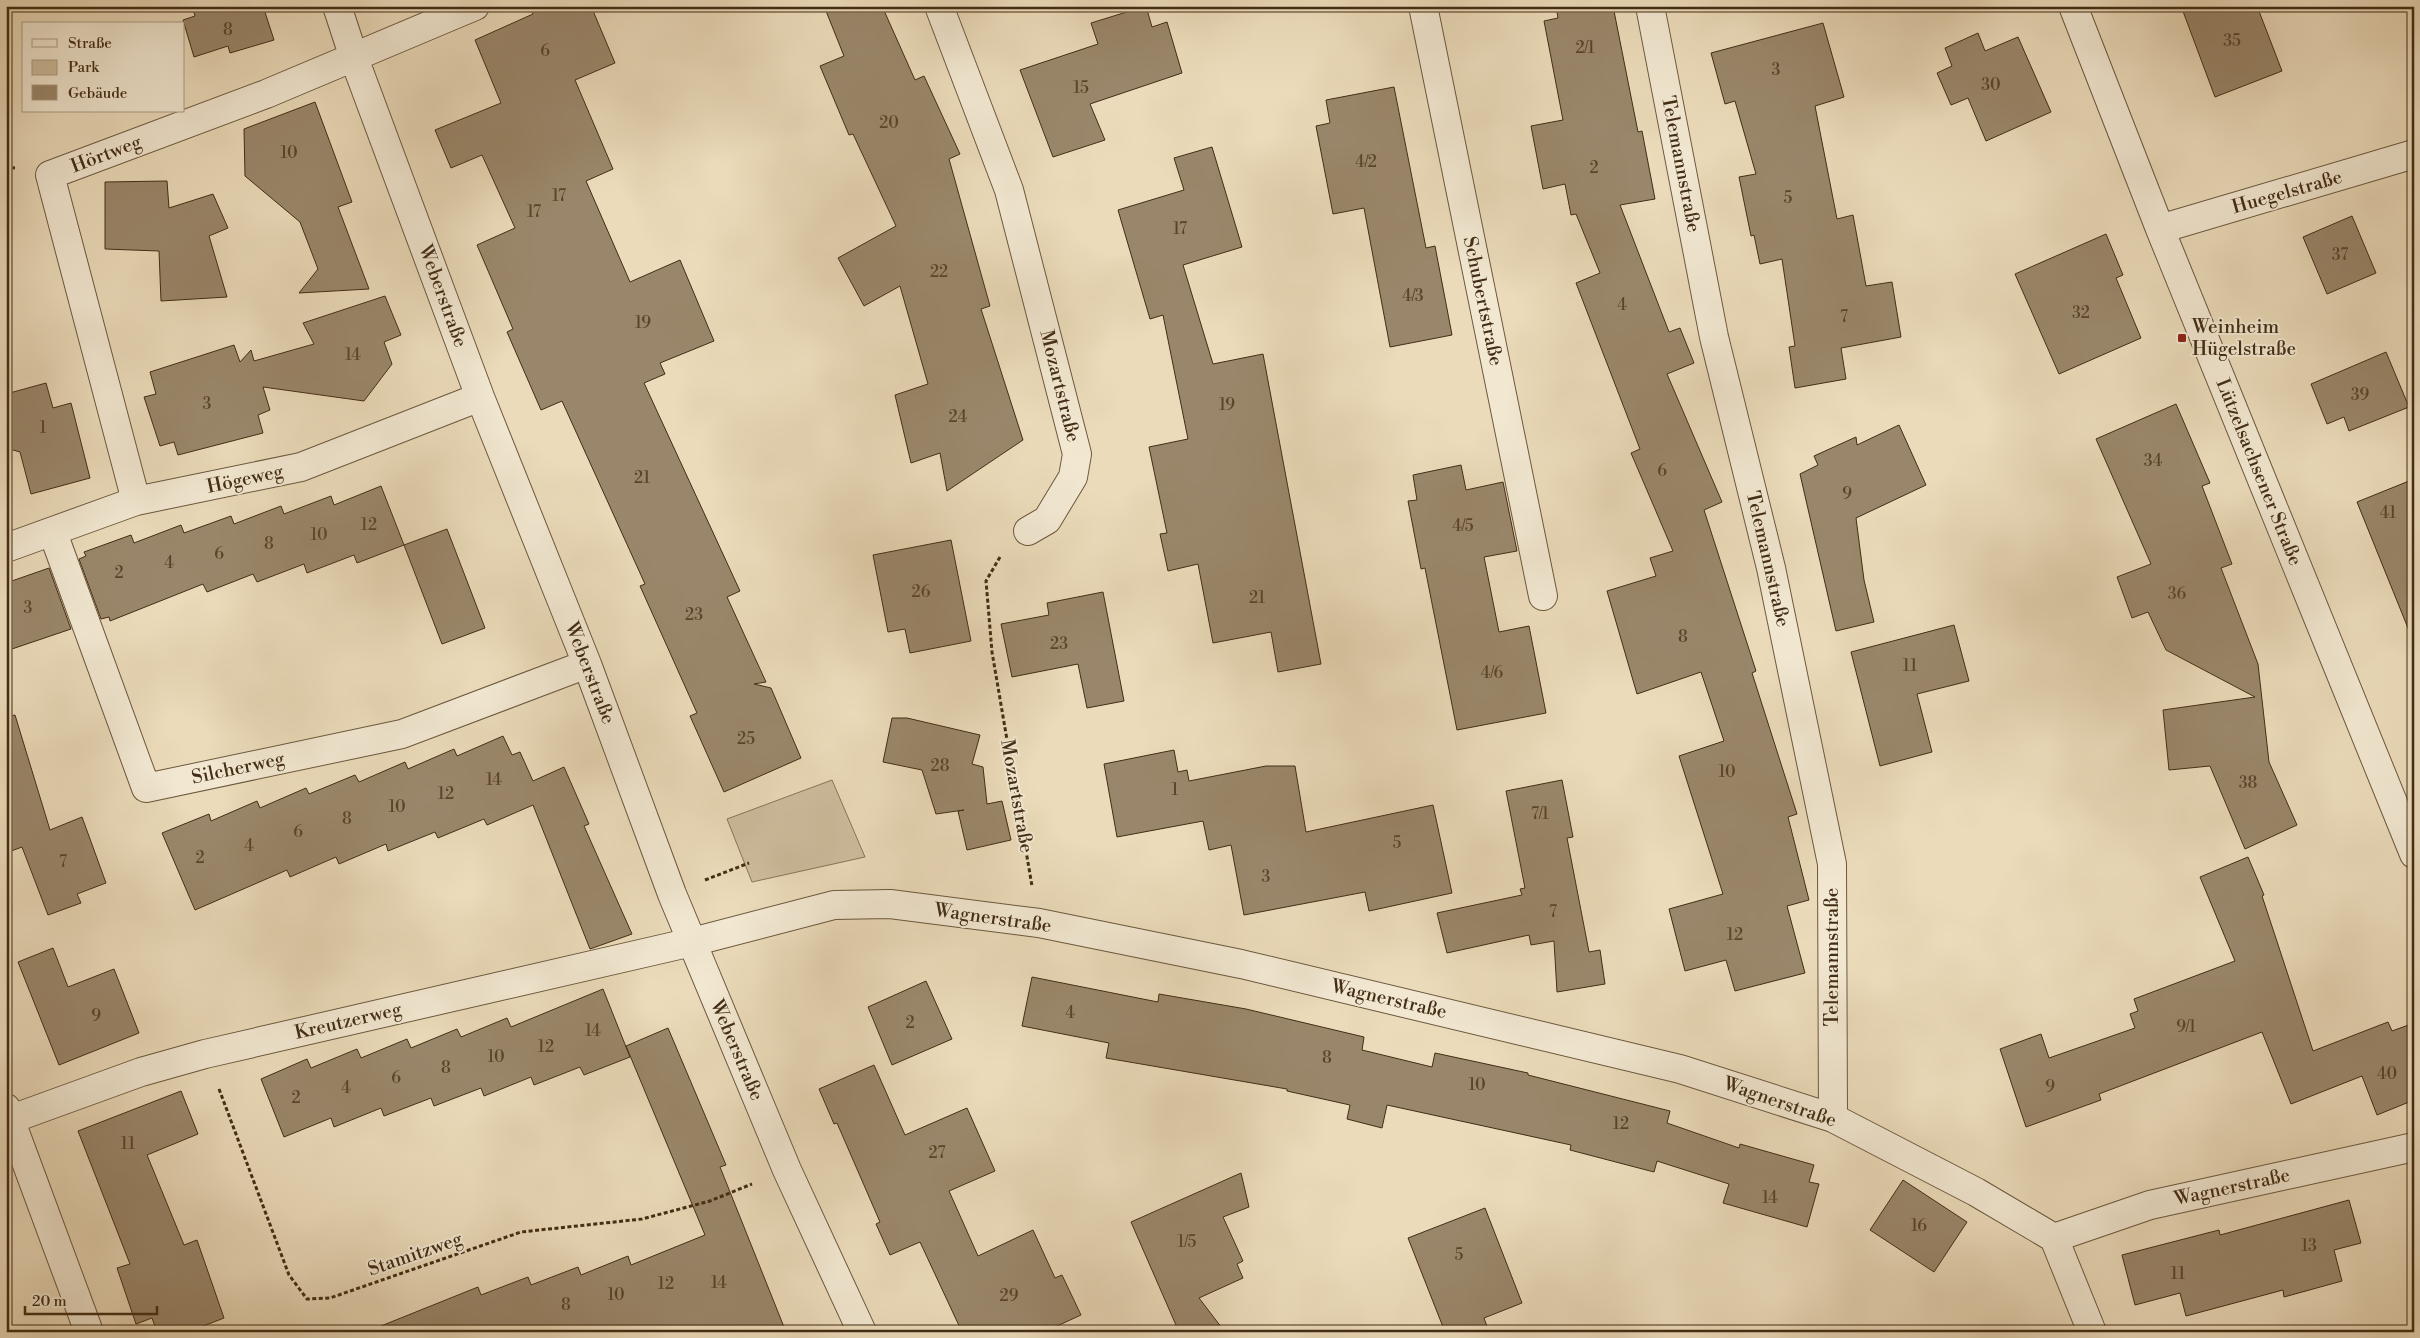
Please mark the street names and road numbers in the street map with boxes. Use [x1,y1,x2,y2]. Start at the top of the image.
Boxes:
street label: Telemannstraße [1656,94,1706,234]
street label: Hörtweg [67,130,145,178]
street label: Huegelstraße [2229,165,2345,219]
street label: Schubertstraße [1458,234,1508,368]
street label: Weberstraße [413,240,473,351]
street label: Mozartstraße [1034,327,1086,445]
street label: Lützelsachsener Straße [2210,375,2308,569]
street label: Högeweg [205,459,286,499]
street label: Telemannstraße [1741,489,1795,629]
street label: Weberstraße [559,618,620,727]
street label: Mozartstraße [995,737,1039,855]
street label: Silcherweg [189,746,287,790]
street label: Telemannstraße [1820,888,1844,1026]
street label: Wagnerstraße [932,898,1053,938]
street label: Wagnerstraße [1328,974,1449,1024]
street label: Weberstraße [705,995,769,1104]
street label: Kreutzerweg [292,997,404,1045]
street label: Wagnerstraße [1719,1071,1840,1133]
street label: Wagnerstraße [2171,1163,2292,1211]
street label: Stamitzweg [365,1227,466,1281]

